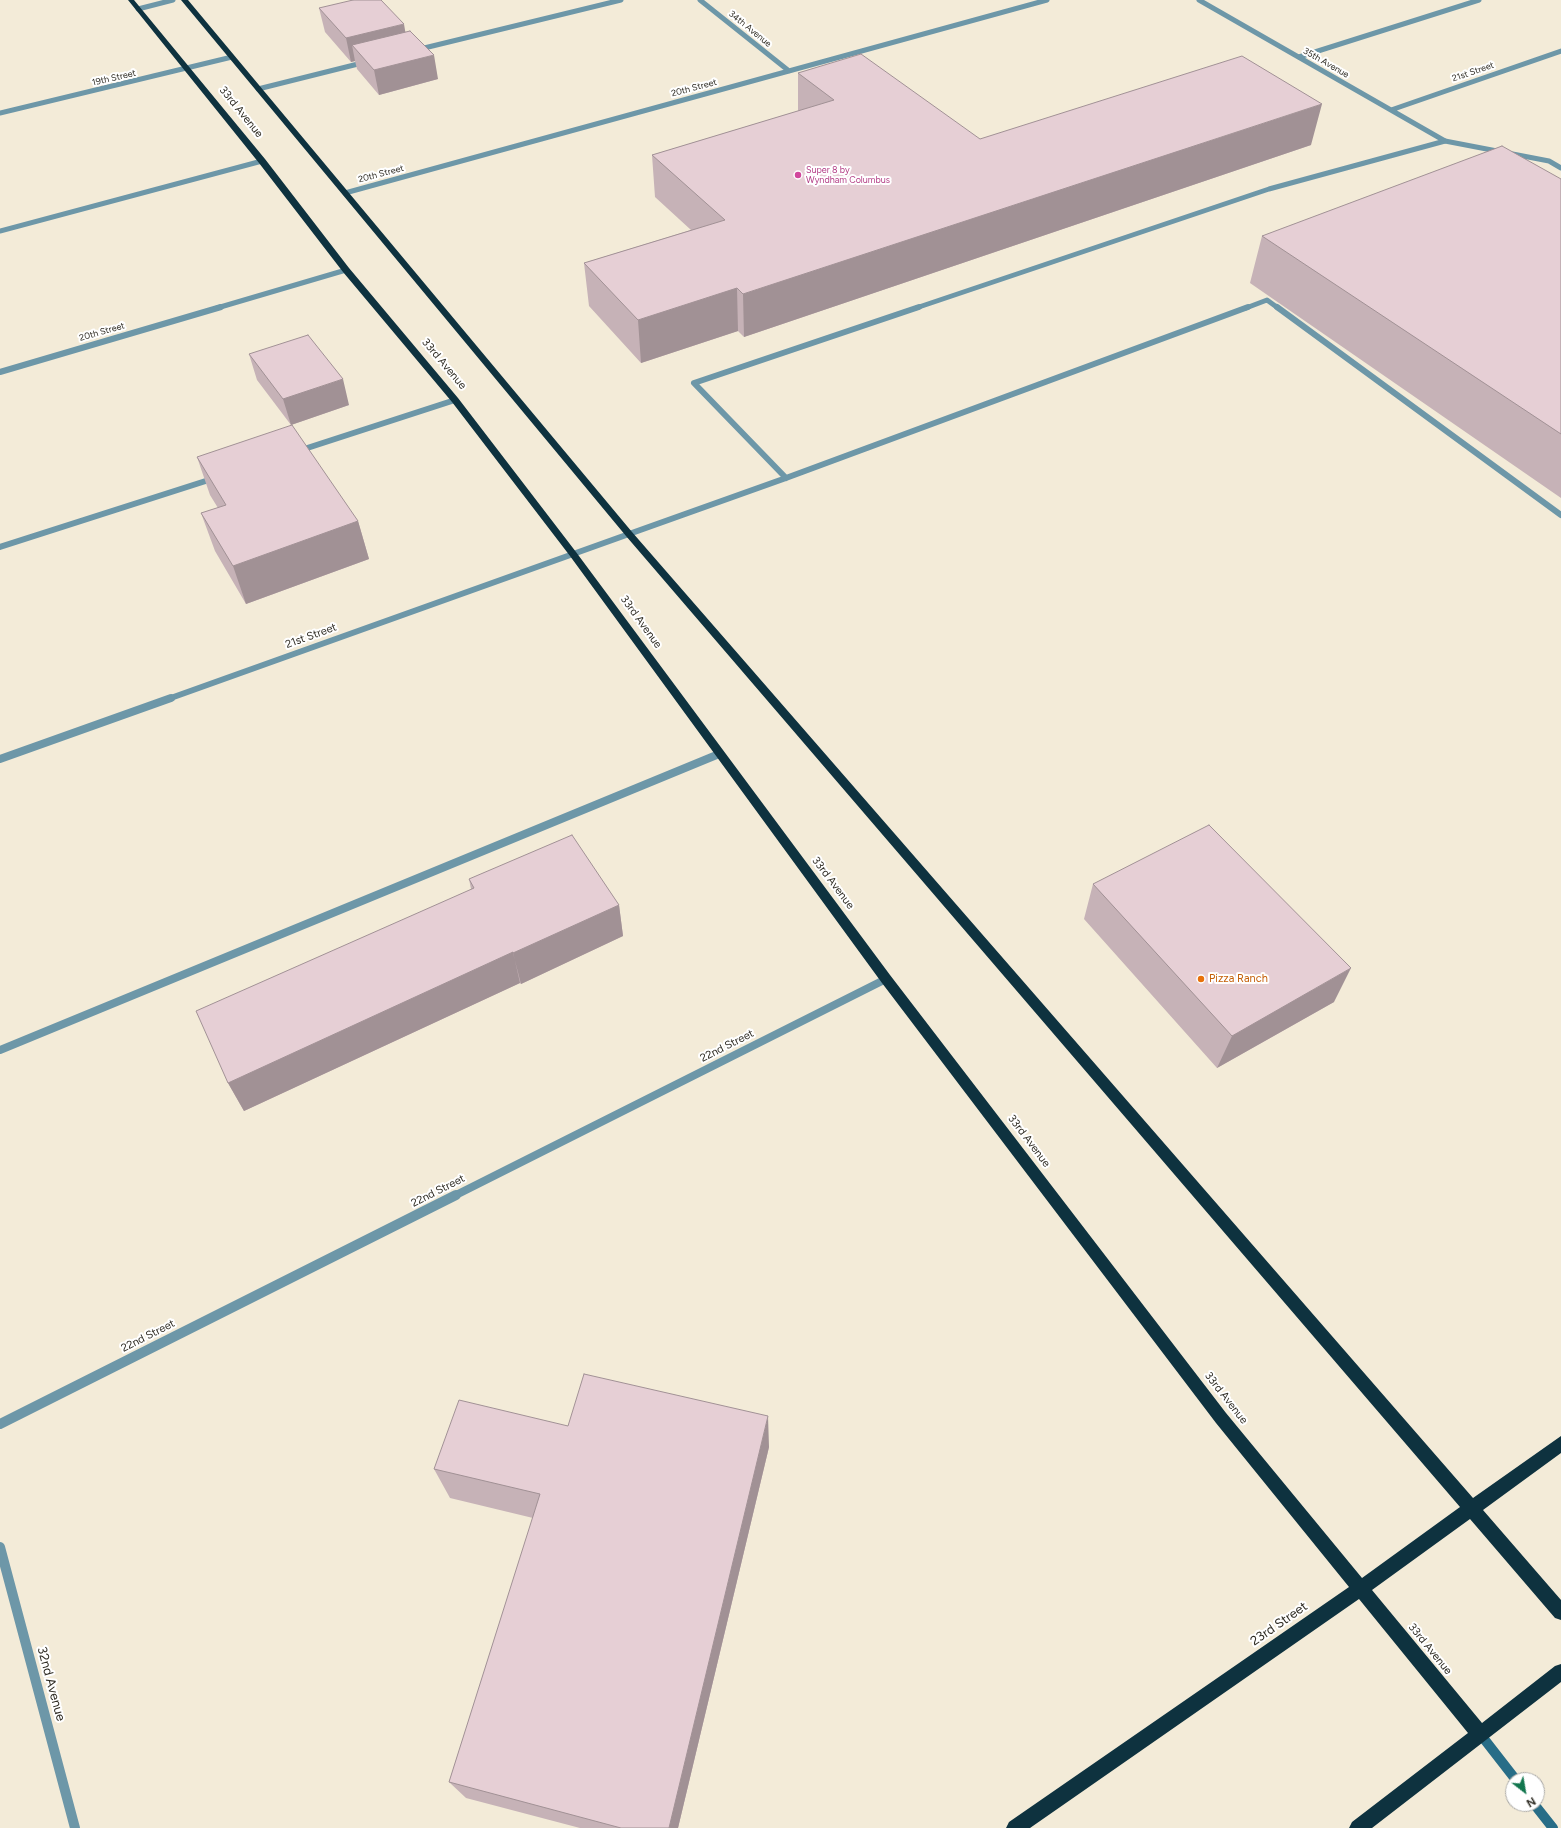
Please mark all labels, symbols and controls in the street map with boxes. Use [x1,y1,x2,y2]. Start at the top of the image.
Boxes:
street label: 34th Avenue [727,9,773,49]
street label: 35th Avenue [1301,46,1351,80]
street label: 21st Street [1451,60,1495,84]
street label: 19th Street [91,68,137,88]
street label: 20th Street [670,77,718,99]
street label: 33rd Avenue [216,84,266,140]
street label: 20th Street [357,163,405,185]
place label: Super 8 by Wyndham Columbus [806,165,890,186]
marker: Super 8 by Wyndham Columbus [793,170,803,180]
street label: 20th Street [78,320,126,344]
street label: 33rd Avenue [419,336,469,392]
street label: 33rd Avenue [617,593,665,651]
street label: 21st Street [284,621,338,651]
street label: 33rd Avenue [809,854,857,912]
place label: Pizza Ranch [1209,972,1268,986]
marker: Pizza Ranch [1196,974,1206,984]
street label: 22nd Street [698,1027,756,1065]
street label: 33rd Avenue [1005,1112,1053,1170]
street label: 22nd Street [409,1172,467,1210]
street label: 22nd Street [119,1317,177,1355]
street label: 33rd Avenue [1202,1369,1250,1427]
street label: 23rd Street [1248,1599,1310,1649]
street label: 33rd Avenue [1405,1621,1455,1677]
street label: 32nd Avenue [34,1645,68,1723]
north arrow [1505,1772,1545,1812]
text: N [1524,1794,1538,1810]

